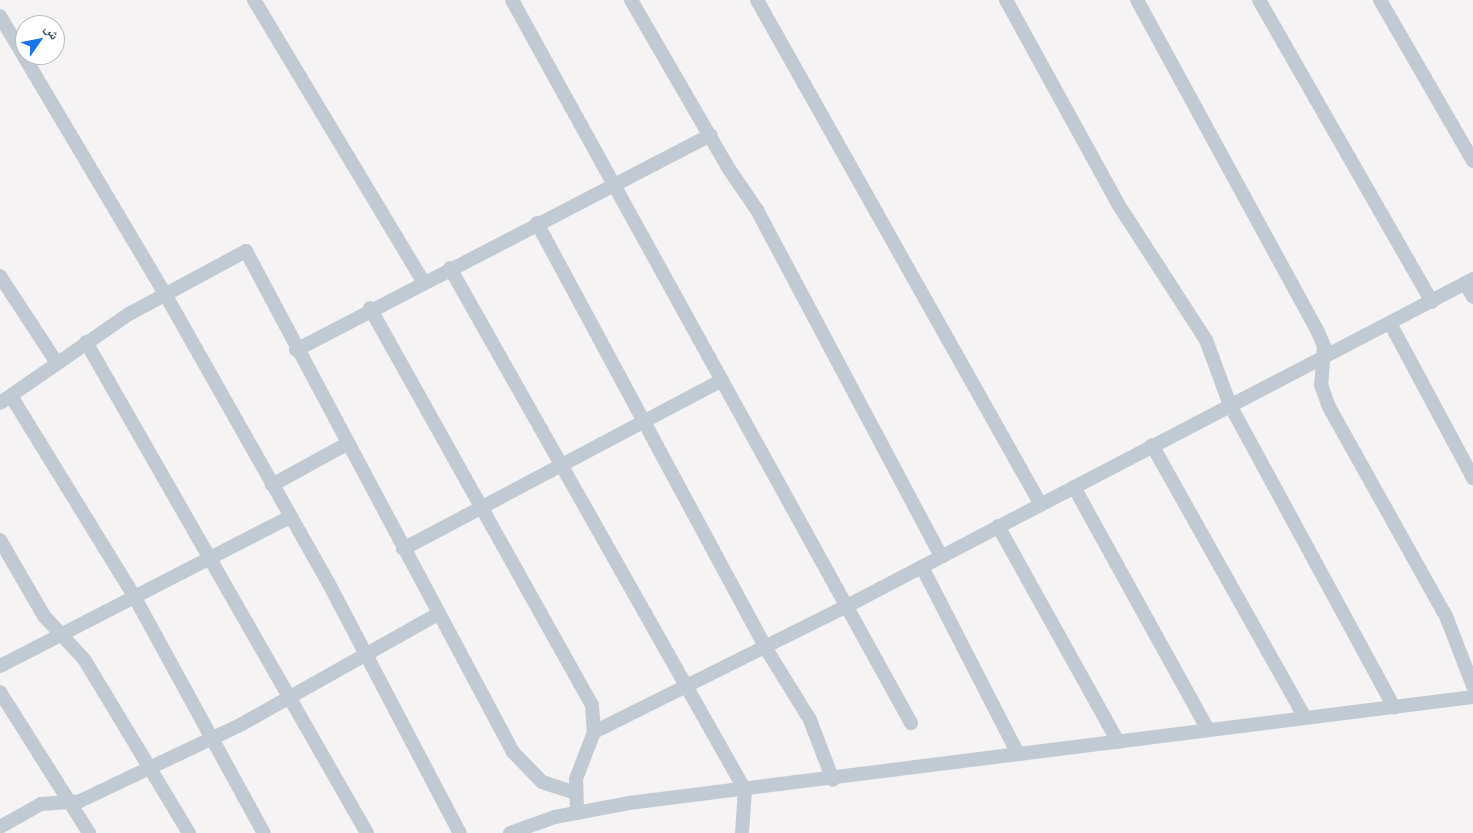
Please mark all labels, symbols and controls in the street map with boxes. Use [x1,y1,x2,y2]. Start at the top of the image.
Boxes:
north arrow [15,15,65,65]
text: ش [40,21,64,44]

